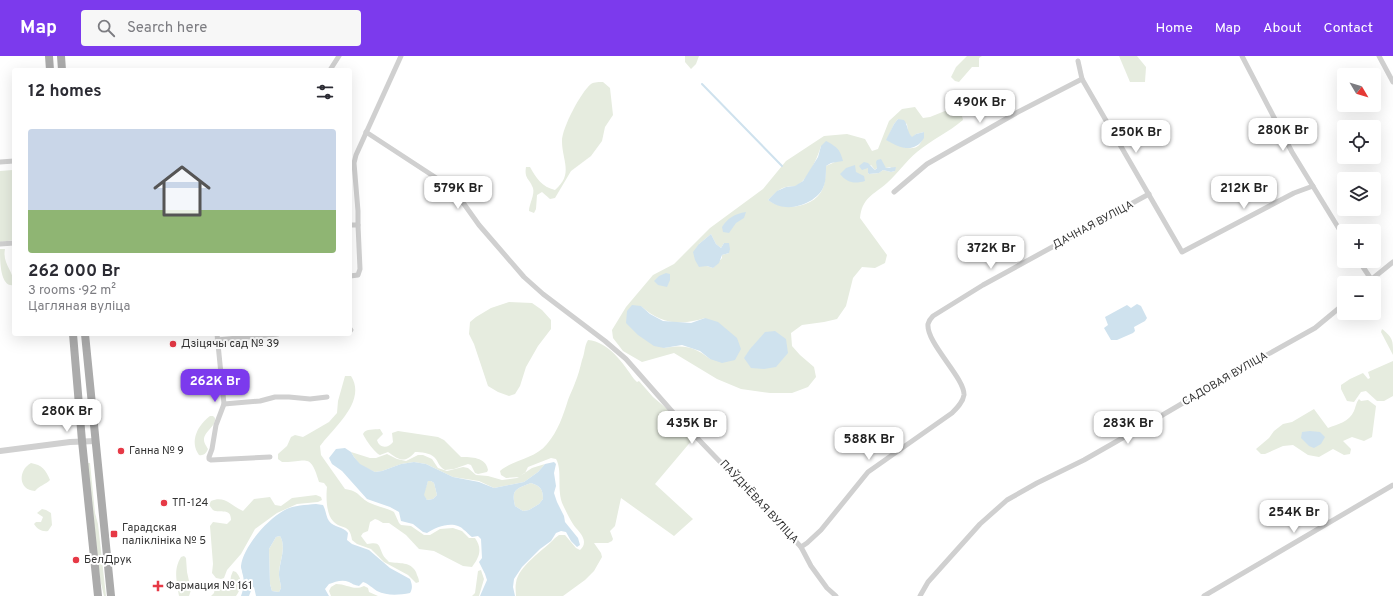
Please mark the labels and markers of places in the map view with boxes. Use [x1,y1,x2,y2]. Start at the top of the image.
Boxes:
pin: 490K Br [943,90,1017,124]
pin: 280K Br [1246,118,1320,152]
pin: 250K Br [1099,120,1173,154]
pin: 579K Br [421,176,495,210]
pin: 212K Br [1207,176,1281,210]
pin: 372K Br [954,236,1028,270]
place label: Дзіцячы сад № 39 [181,337,279,351]
marker: Дзіцячы сад № 39 [168,339,178,349]
pin: 262K Br [178,369,252,403]
pin: 280K Br [30,399,104,433]
pin: 435K Br [655,411,729,445]
pin: 283K Br [1091,411,1165,445]
pin: 588K Br [832,427,906,461]
place label: Ганна № 9 [129,444,184,458]
marker: Ганна № 9 [116,446,126,456]
place label: ТП-124 [172,496,209,510]
marker: ТП-124 [159,498,169,508]
pin: 254K Br [1257,500,1331,534]
place label: Гарадская паліклініка № 5 [122,521,206,548]
marker: Гарадская паліклініка № 5 [109,529,119,539]
place label: БелДрук [84,553,132,567]
marker: БелДрук [71,555,81,565]
place label: Фармация № 161 [166,579,252,593]
marker: Фармация № 161 [153,581,163,591]

